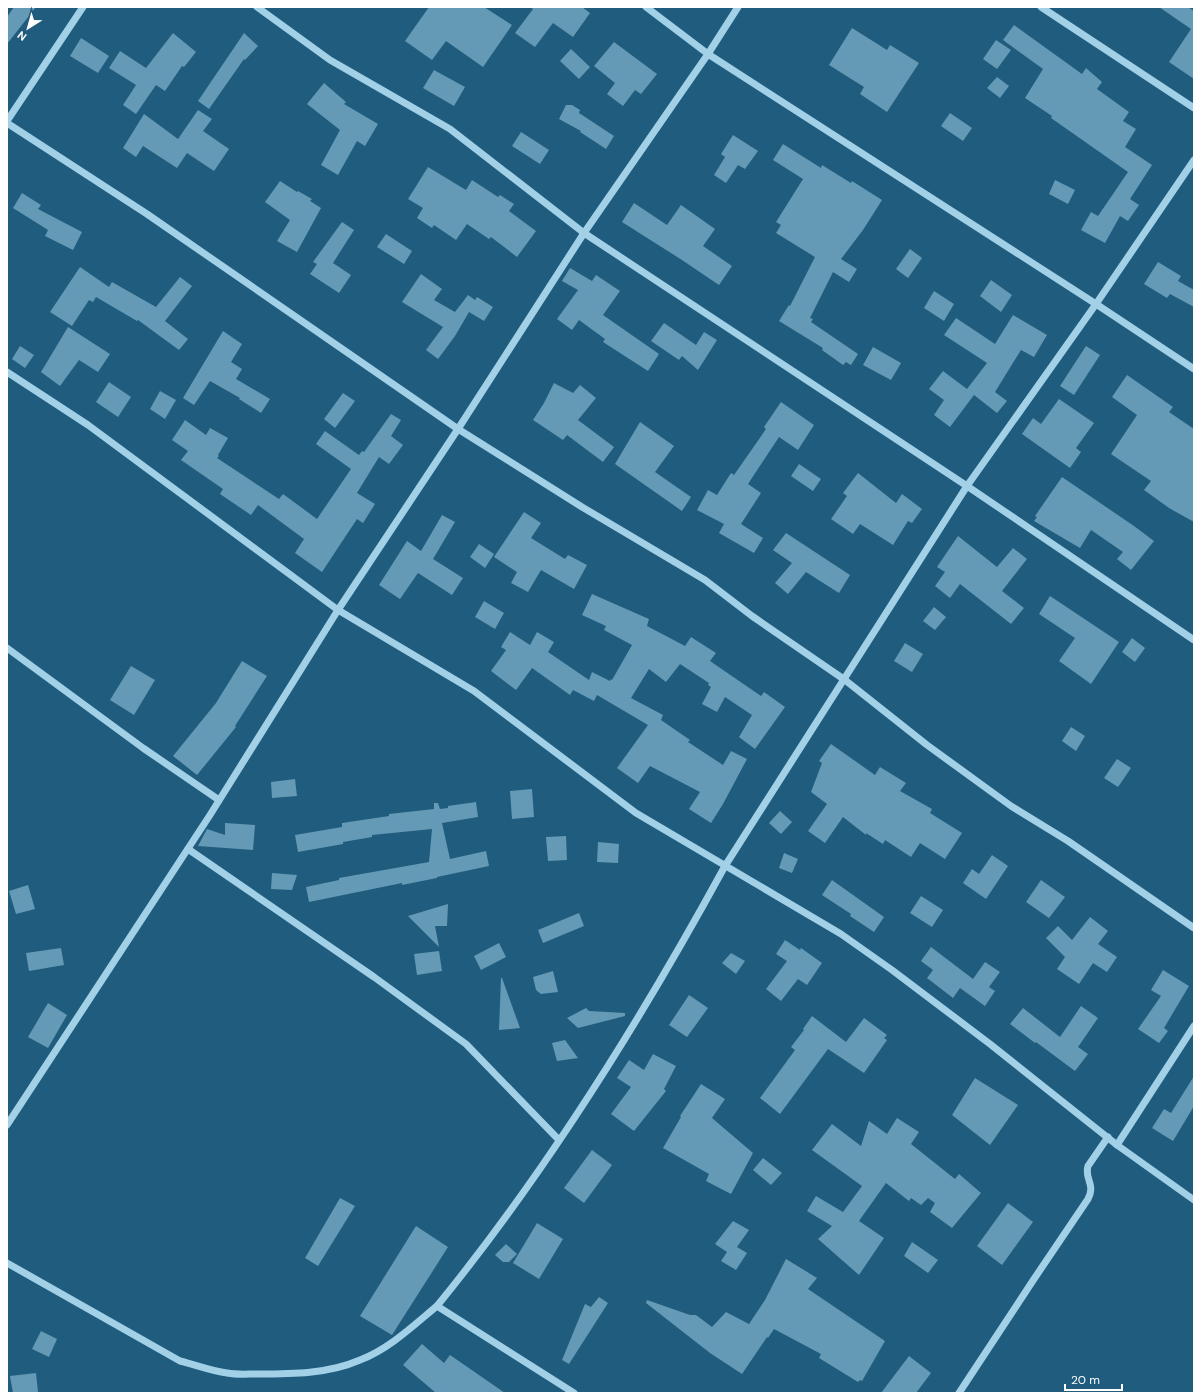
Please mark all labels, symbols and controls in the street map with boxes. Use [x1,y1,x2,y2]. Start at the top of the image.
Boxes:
north arrow [8,8,48,48]
text: N [15,28,29,44]
scale bar [1065,1366,1122,1392]
text: 20 m [1071,1372,1100,1388]

